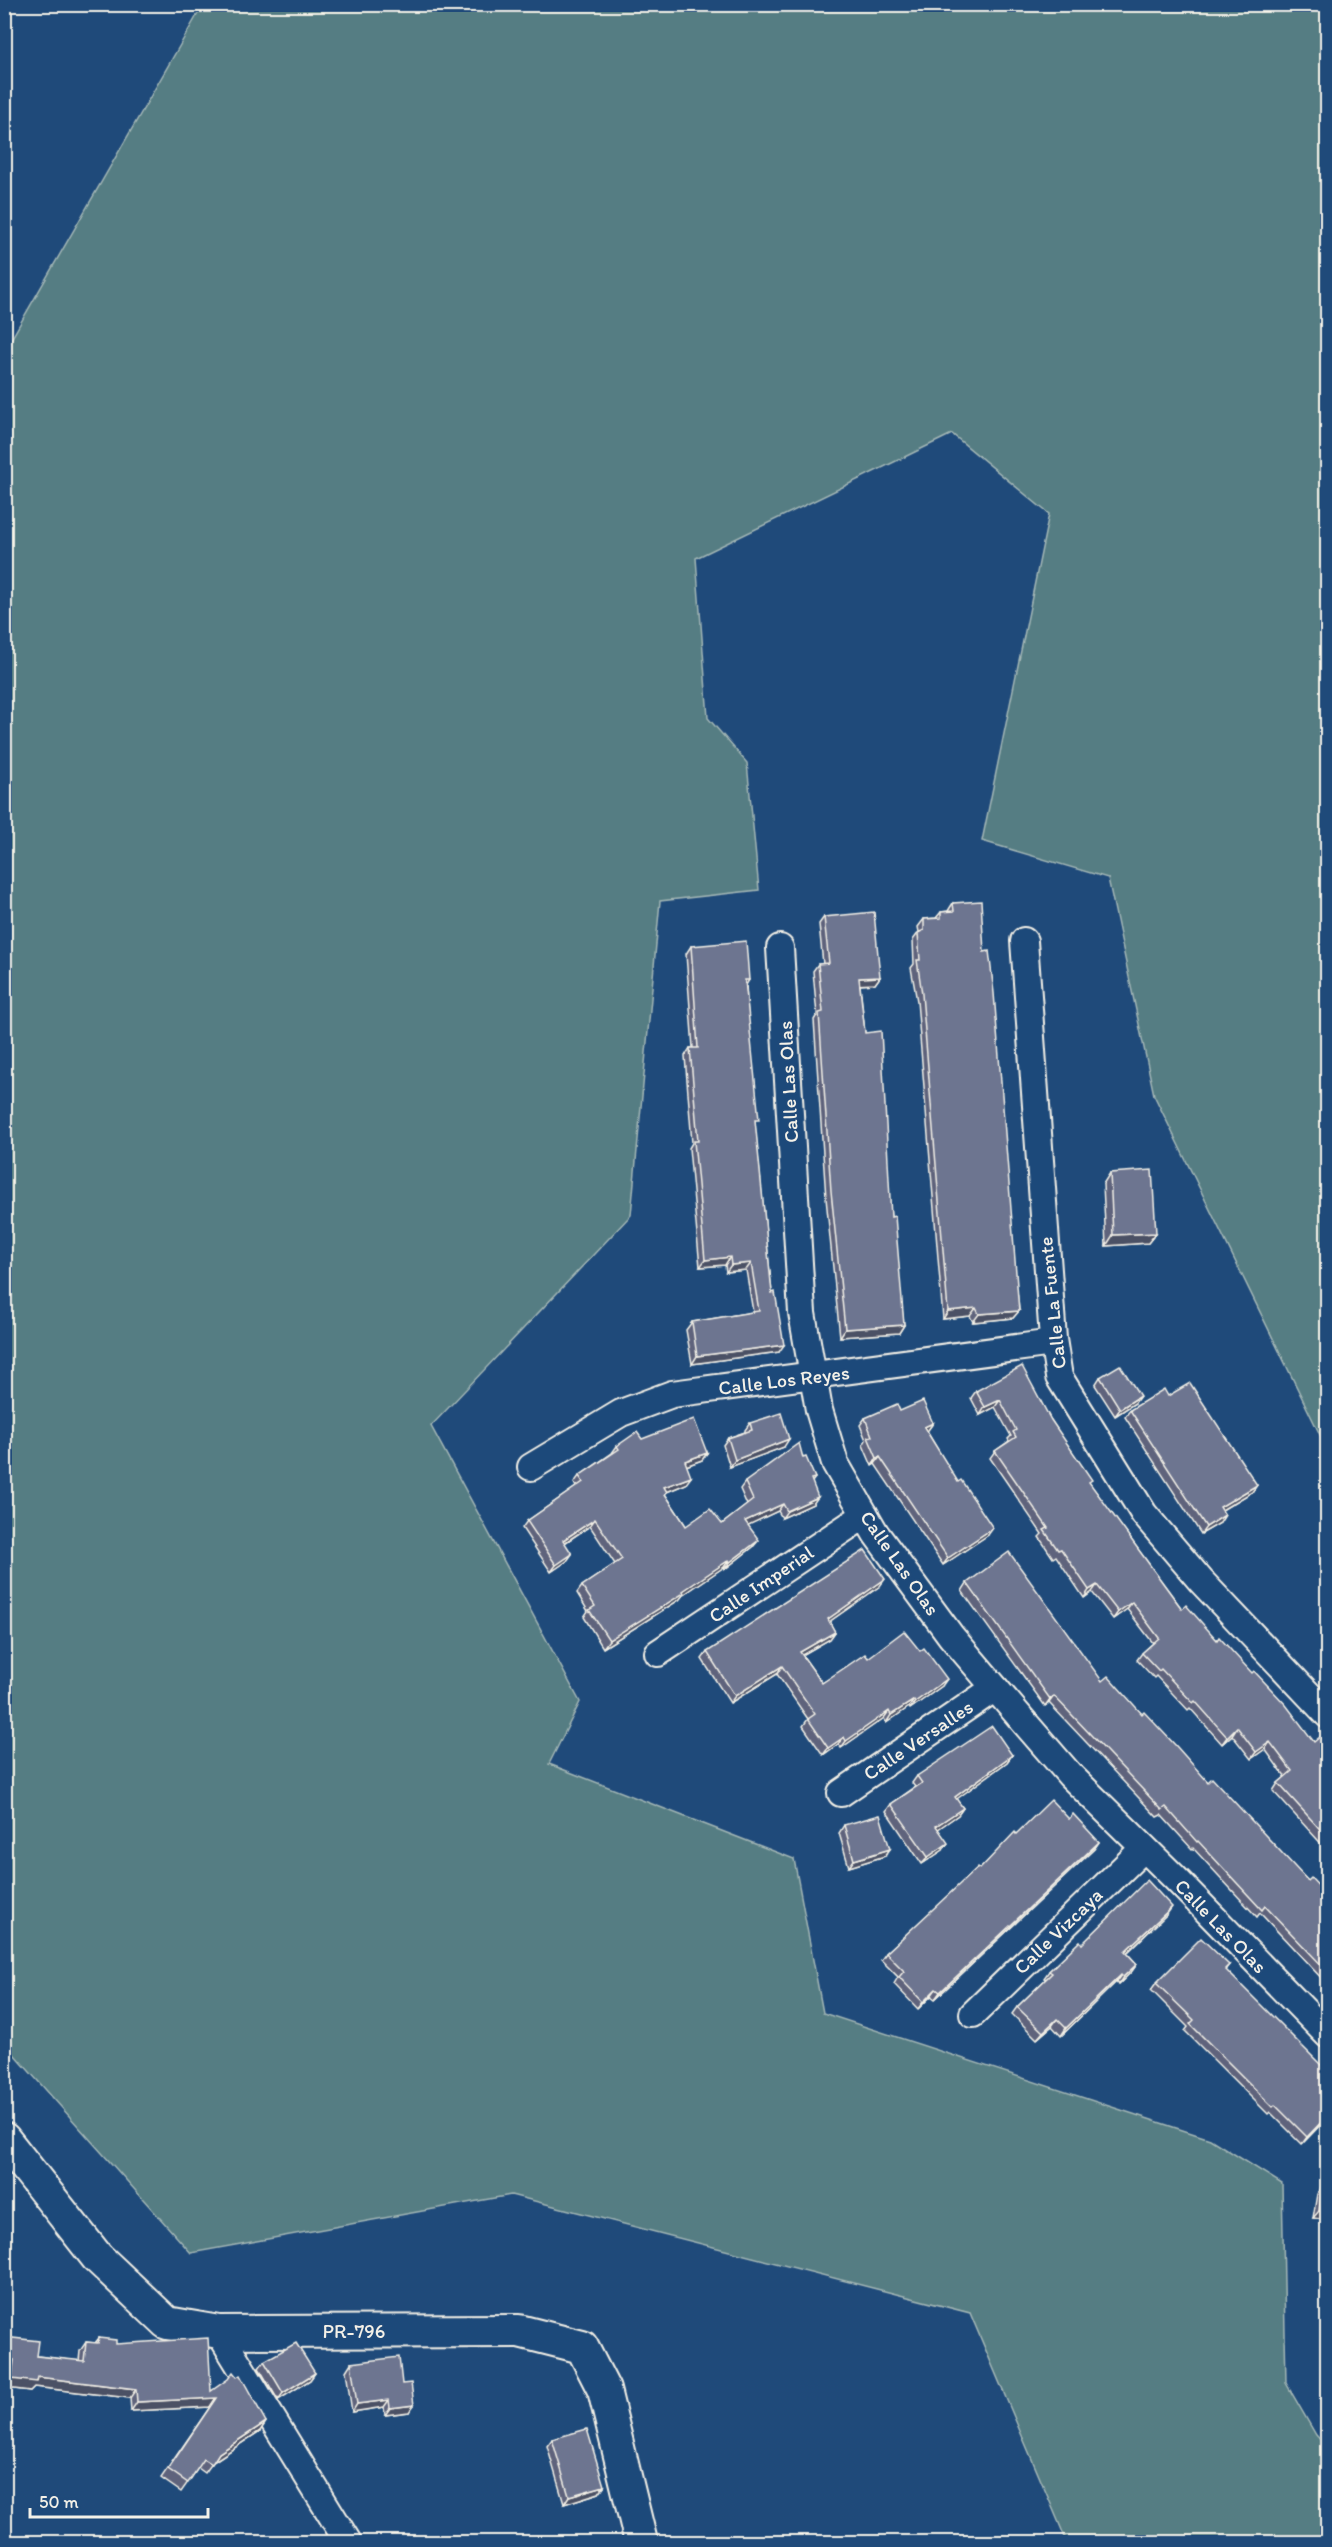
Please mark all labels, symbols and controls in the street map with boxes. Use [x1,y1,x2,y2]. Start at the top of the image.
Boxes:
street label: Calle Las Olas [773,1020,803,1144]
street label: Calle La Fuente [1033,1236,1071,1370]
street label: Calle Los Reyes [717,1360,851,1400]
street label: Calle Las Olas [855,1506,945,1620]
street label: Calle Imperial [704,1540,818,1628]
street label: Calle Versalles [859,1694,977,1785]
street label: Calle Las Olas [1170,1874,1272,1978]
street label: Calle Vizcaya [1009,1883,1107,1979]
street label: PR-796 [323,2319,385,2343]
scale bar [30,2481,208,2519]
text: 50 m [39,2491,79,2513]

